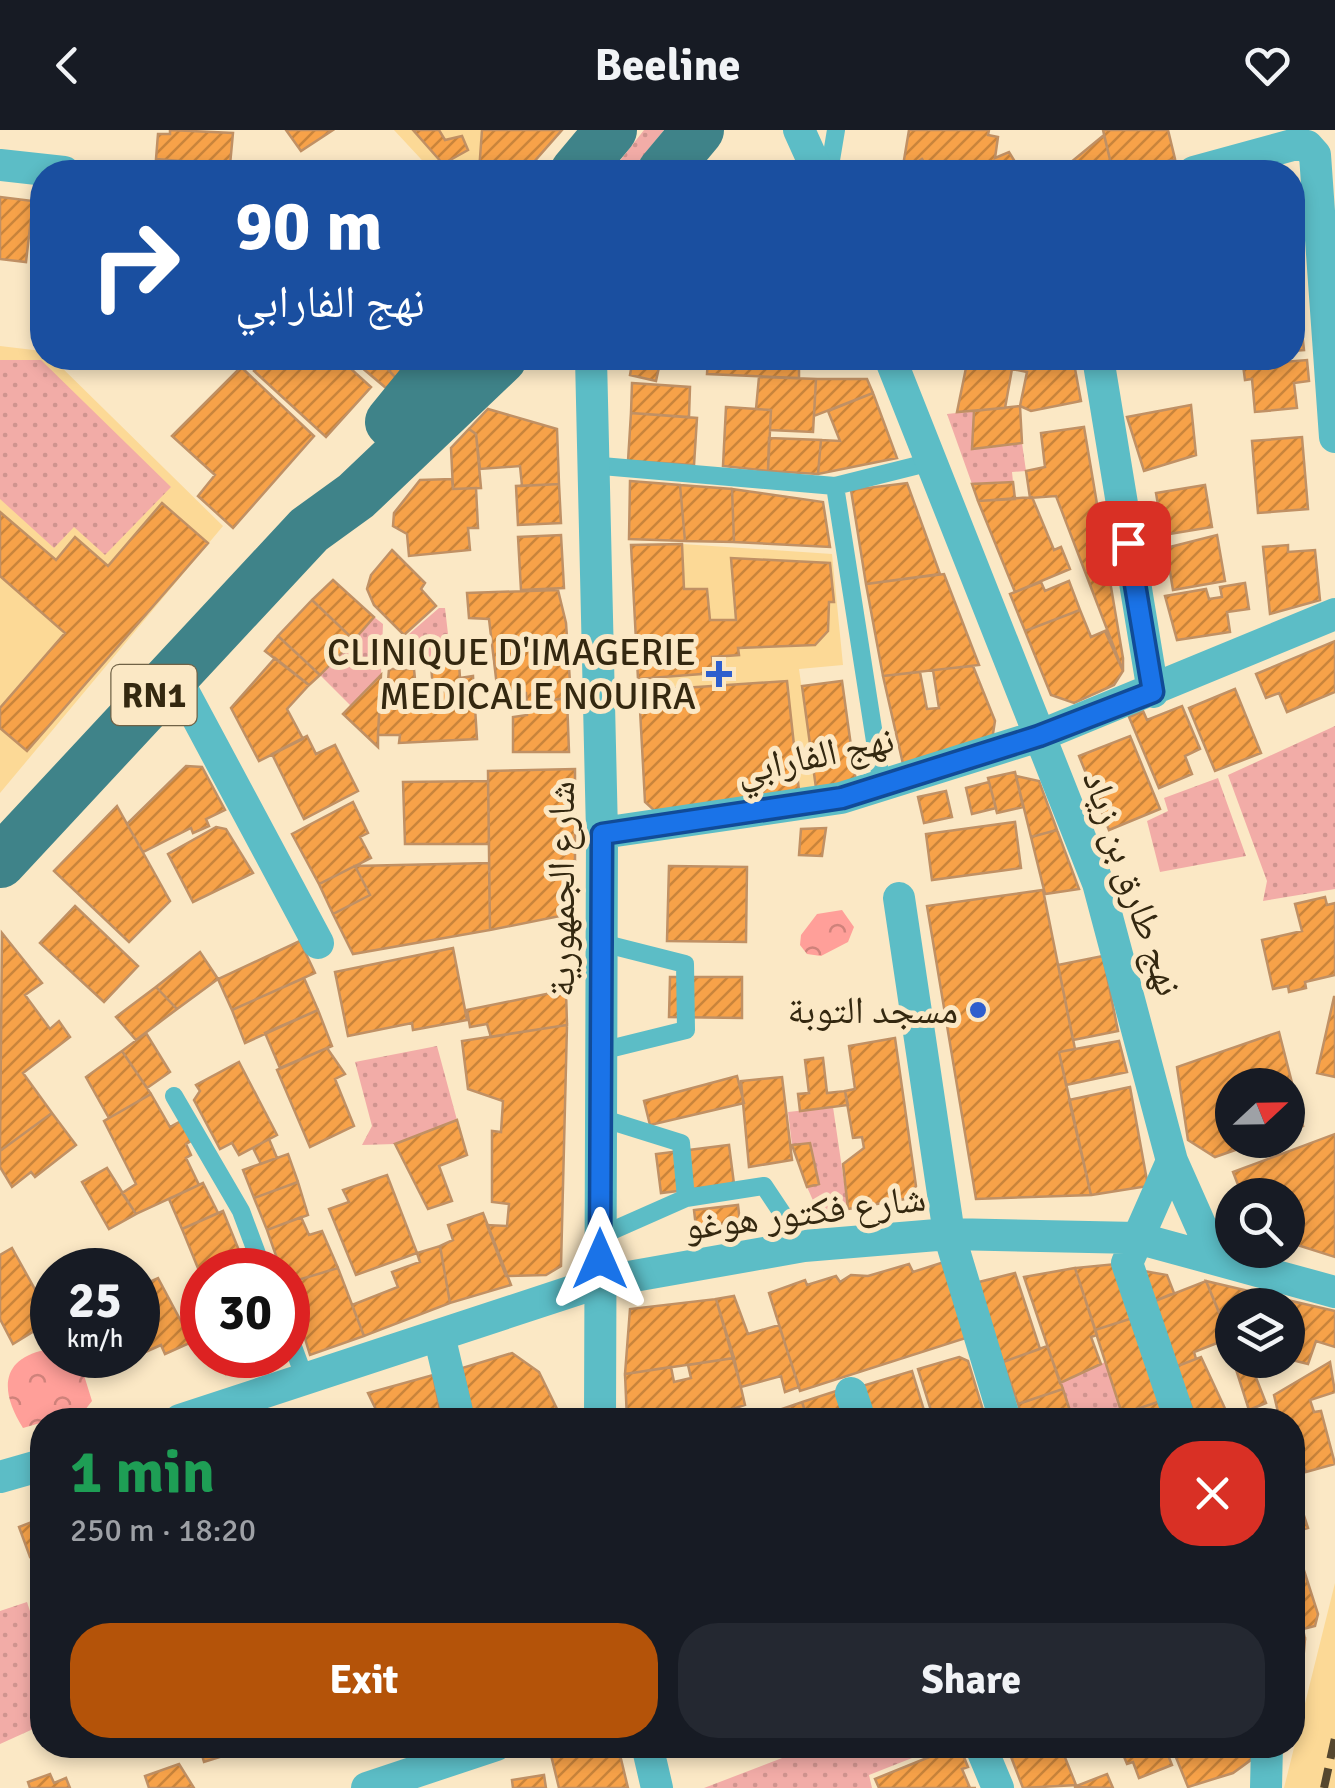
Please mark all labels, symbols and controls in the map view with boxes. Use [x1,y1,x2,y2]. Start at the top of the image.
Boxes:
icon: back [40,38,95,93]
text: Beeline [594,38,741,93]
icon: heart [1240,38,1295,93]
text: 90 m [235,183,383,269]
icon: right [70,200,200,330]
text: نهج الفارابي [235,275,425,330]
pin [1086,501,1171,586]
icon: arrive [1101,516,1156,571]
place label: CLINIQUE D'IMAGERIE MEDICALE NOUIRA [327,629,696,720]
marker: CLINIQUE D'IMAGERIE MEDICALE NOUIRA [706,661,732,687]
road number: RN1 [112,665,196,725]
street label: نهج الفارابي [732,716,900,801]
street label: نهج طارق بن زياد [1072,764,1193,1002]
street label: شارع الجمهورية [538,781,585,997]
place label: مسجد التوبة [788,987,958,1034]
marker: مسجد التوبة [967,999,989,1021]
north arrow [1215,1068,1305,1158]
map controls [1215,1068,1305,1378]
street label: شارع فكتور هوغو [682,1174,928,1251]
button: search [1215,1178,1305,1268]
position arrow [548,1207,652,1311]
speed limit sign: 30 [180,1248,310,1378]
text: 25 [68,1270,122,1332]
button: layers [1215,1288,1305,1378]
text: km/h [67,1323,123,1354]
text: 1 min [70,1436,215,1510]
button: close [1160,1441,1265,1546]
text: 250 m · 18:20 [70,1511,256,1550]
button: Exit [70,1623,658,1738]
button: Share [678,1623,1265,1738]

